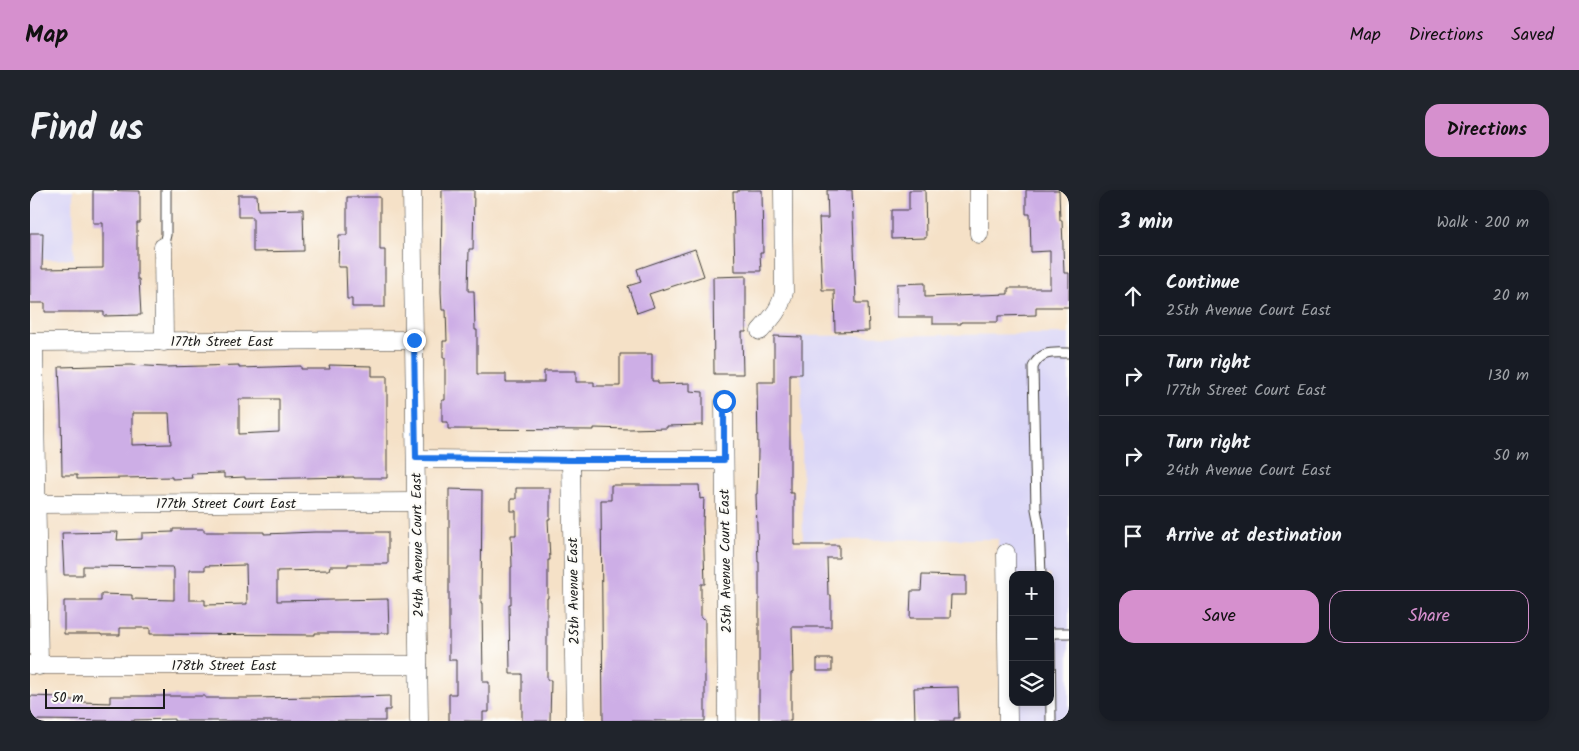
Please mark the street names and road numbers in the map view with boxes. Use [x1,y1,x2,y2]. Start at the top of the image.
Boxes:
street label: 177th Street East [170,331,274,353]
street label: 24th Avenue Court East [406,472,430,617]
street label: 25th Avenue Court East [714,488,738,633]
street label: 177th Street Court East [156,493,297,515]
street label: 25th Avenue East [562,537,586,645]
street label: 178th Street East [171,655,277,677]

